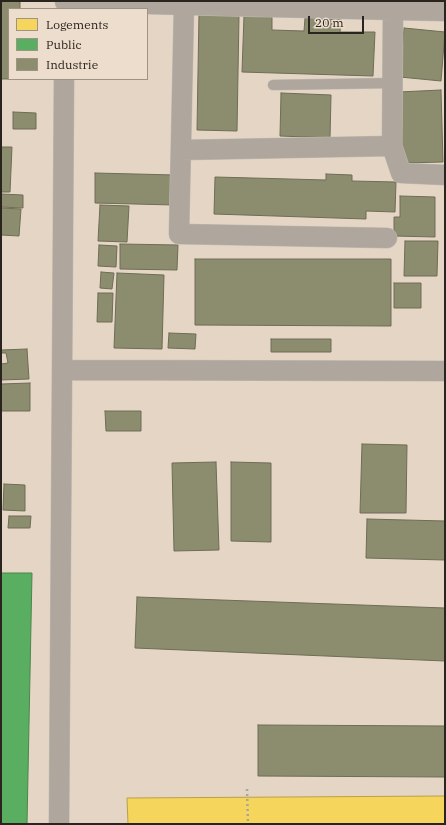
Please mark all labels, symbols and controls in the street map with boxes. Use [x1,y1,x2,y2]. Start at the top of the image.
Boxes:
legend [8,8,148,80]
scale bar [310,8,366,34]
text: 20 m [315,15,344,30]
text: Logements [46,17,108,32]
text: Public [46,37,82,52]
text: Industrie [46,57,98,72]

